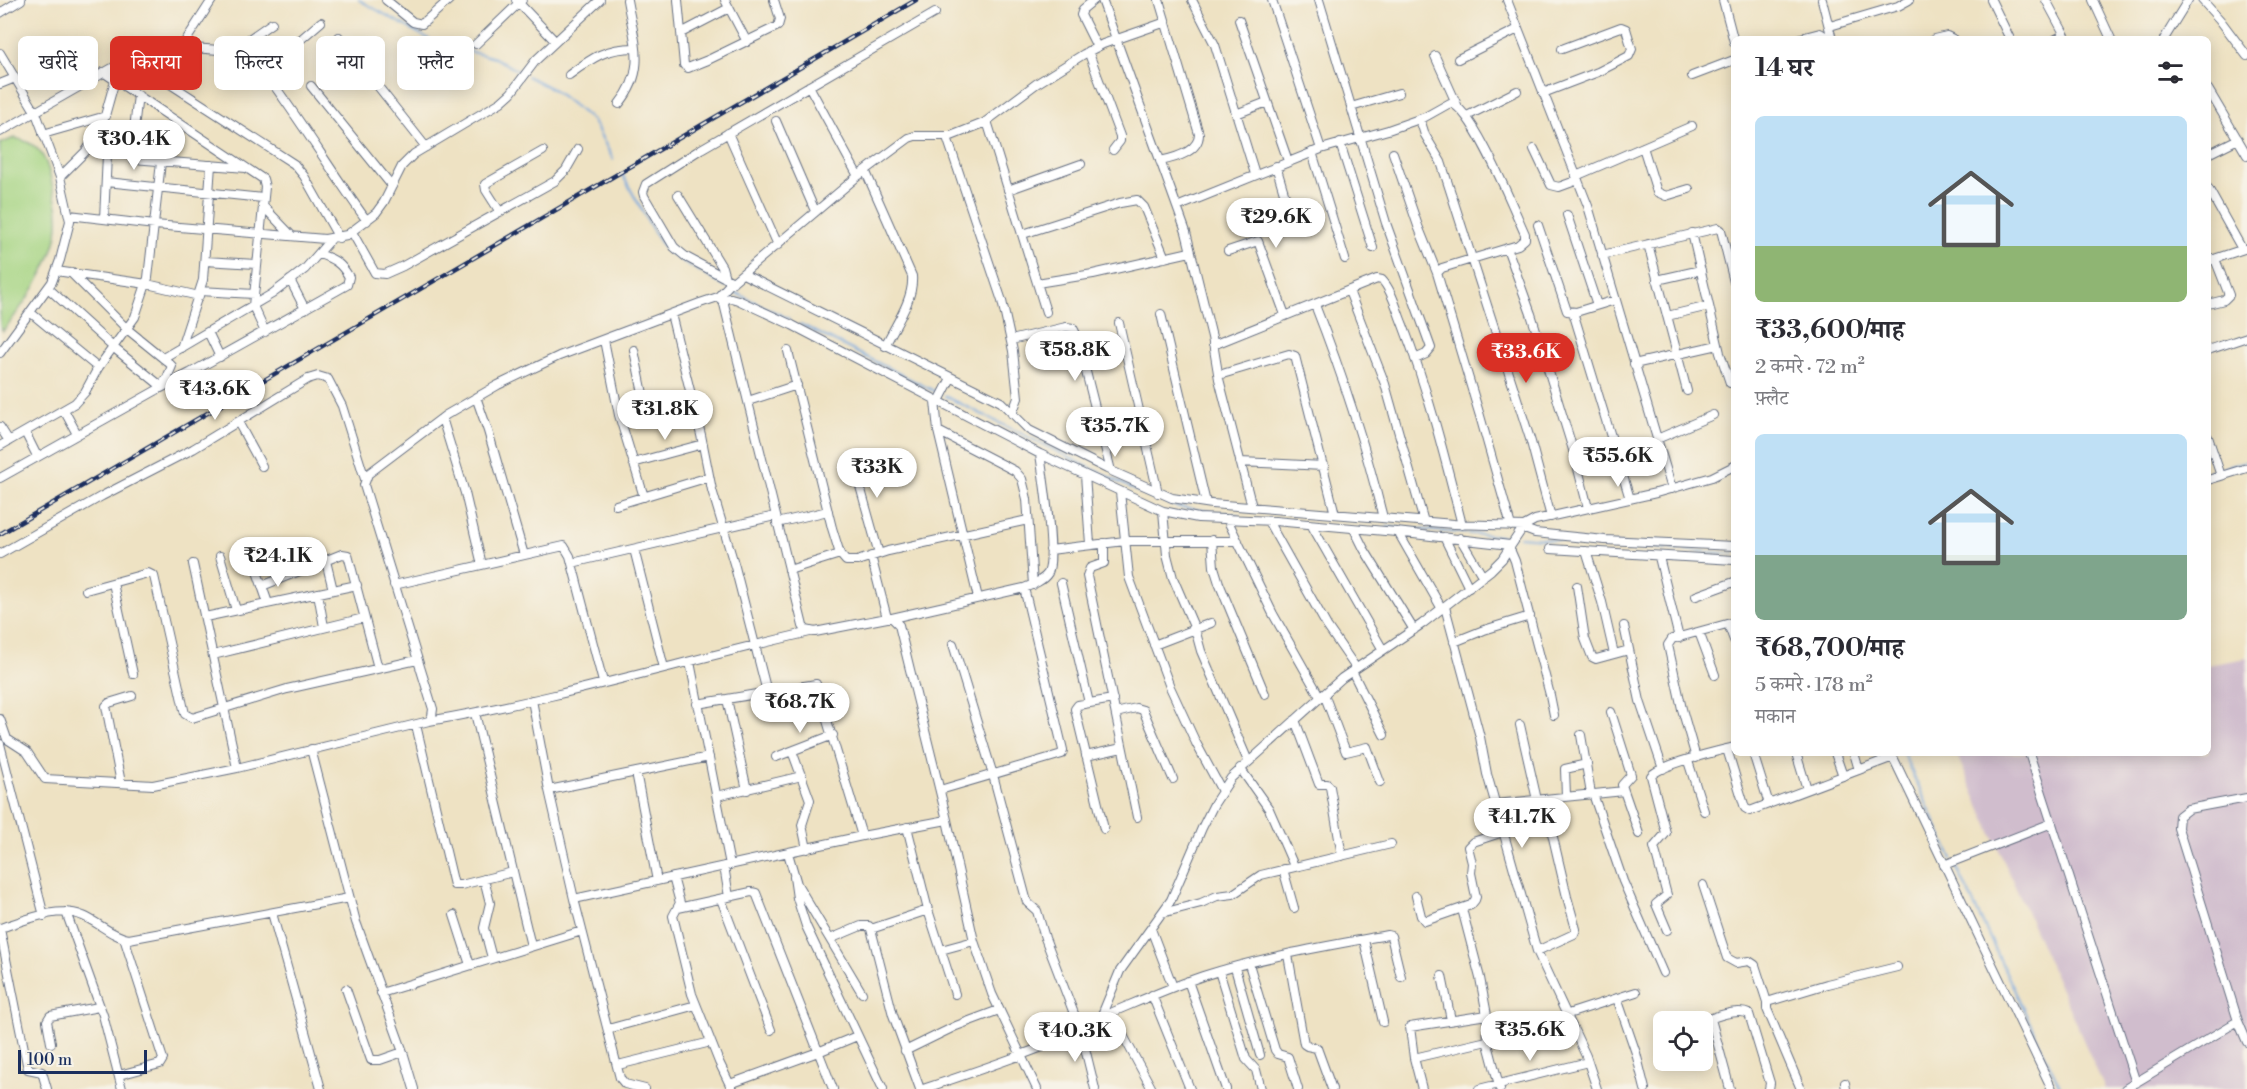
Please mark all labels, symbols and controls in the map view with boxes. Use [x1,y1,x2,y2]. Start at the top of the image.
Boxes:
chip: खरीदें [18,36,98,90]
chip: किराया [110,36,202,90]
chip: फ़िल्टर [214,36,304,90]
chip: नया [316,36,385,90]
chip: फ़्लैट [397,36,474,90]
text: 14 घर [1755,52,1814,84]
icon: filters [2154,56,2187,89]
pin: ₹30.4K [85,120,183,171]
text: ₹30.4K [97,127,171,152]
icon: home [1917,155,2025,263]
pin: ₹29.6K [1227,198,1325,249]
text: ₹29.6K [1240,205,1312,230]
text: ₹33,600/माह [1755,314,1904,346]
pin: ₹58.8K [1026,331,1124,382]
pin: ₹33.6K [1477,333,1575,384]
text: ₹58.8K [1039,338,1111,363]
text: ₹33.6K [1491,340,1561,365]
text: 2 कमरे · 72 m² [1755,355,1865,380]
pin: ₹43.6K [166,370,264,421]
text: ₹43.6K [179,377,251,402]
text: फ़्लैट [1755,387,1788,412]
pin: ₹31.8K [616,390,714,441]
text: ₹31.8K [631,397,699,422]
pin: ₹35.7K [1066,407,1164,458]
text: ₹35.7K [1080,414,1150,439]
pin: ₹55.6K [1569,437,1667,488]
text: ₹55.6K [1582,444,1654,469]
pin: ₹33K [841,448,913,499]
text: ₹33K [851,455,903,480]
icon: home [1917,473,2025,581]
pin: ₹24.1K [229,537,327,588]
text: ₹24.1K [243,544,313,569]
text: ₹68,700/माह [1755,632,1904,664]
text: 5 कमरे · 178 m² [1755,673,1873,698]
pin: ₹68.7K [751,683,849,734]
text: ₹68.7K [765,690,835,715]
text: मकान [1755,705,1796,730]
pin: ₹41.7K [1473,798,1571,849]
text: ₹41.7K [1488,805,1556,830]
pin: ₹35.6K [1481,1011,1579,1062]
map controls [1653,1011,1713,1071]
button: locate [1653,1011,1713,1071]
pin: ₹40.3K [1026,1012,1124,1063]
text: ₹35.6K [1495,1018,1565,1043]
text: ₹40.3K [1038,1019,1112,1044]
scale bar [18,1047,147,1074]
text: 100 m [27,1050,72,1070]

